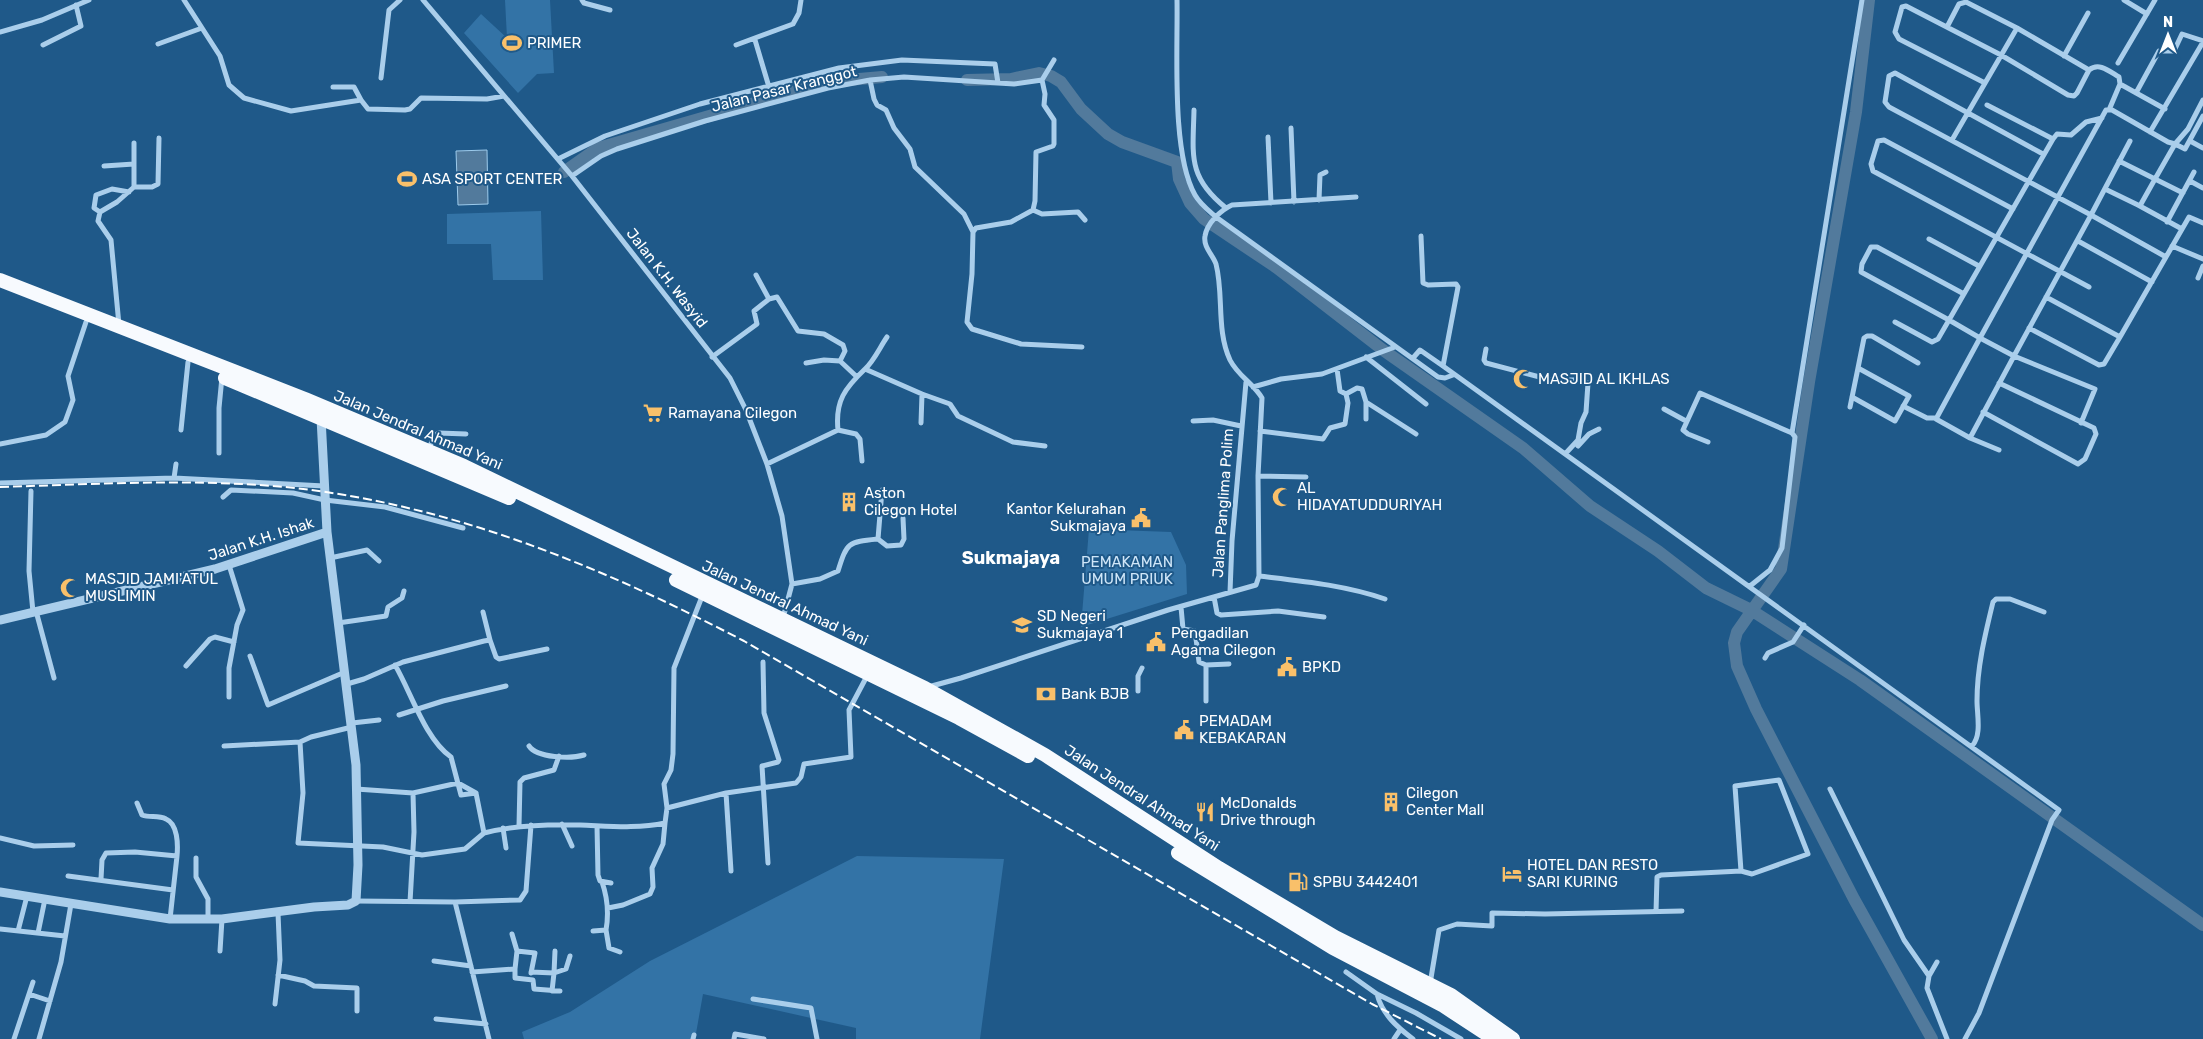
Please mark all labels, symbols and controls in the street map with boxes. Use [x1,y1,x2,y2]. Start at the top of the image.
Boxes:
north arrow [2143,10,2193,60]
text: N [2163,14,2173,31]
sports icon: PRIMER [501,32,523,54]
place label: PRIMER [527,34,582,52]
street label: Jalan Pasar Kranggot [709,62,859,116]
sports icon: ASA SPORT CENTER [396,168,418,190]
place label: ASA SPORT CENTER [422,170,562,188]
street label: Jalan K.H. Wasyid [623,225,711,331]
mosque icon: MASJID AL IKHLAS [1512,368,1534,390]
place label: MASJID AL IKHLAS [1538,370,1670,388]
street label: Jalan Jendral Ahmad Yani [331,386,505,474]
supermarket icon: Ramayana Cilegon [642,402,664,424]
place label: Ramayana Cilegon [668,404,797,422]
street label: Jalan Panglima Polim [1209,428,1237,578]
place label: AL HIDAYATUDDURIYAH [1297,479,1442,514]
place label: Aston Cilegon Hotel [864,484,957,519]
mosque icon: AL HIDAYATUDDURIYAH [1271,486,1293,508]
building icon: Aston Cilegon Hotel [838,491,860,513]
place label: Kantor Kelurahan Sukmajaya [1006,500,1126,535]
public building icon: Kantor Kelurahan Sukmajaya [1130,507,1152,529]
street label: Jalan K.H. Ishak [206,513,316,565]
district label: Sukmajaya [962,547,1060,569]
park label: PEMAKAMAN UMUM PRIUK [1081,553,1173,588]
street label: Jalan Jendral Ahmad Yani [699,557,871,649]
place label: MASJID JAMI'ATUL MUSLIMIN [85,570,219,605]
mosque icon: MASJID JAMI'ATUL MUSLIMIN [59,577,81,599]
place label: SD Negeri Sukmajaya 1 [1037,607,1123,642]
school or university icon: SD Negeri Sukmajaya 1 [1011,614,1033,636]
place label: Pengadilan Agama Cilegon [1171,624,1276,659]
public building icon: Pengadilan Agama Cilegon [1145,631,1167,653]
public building icon: BPKD [1276,656,1298,678]
place label: BPKD [1302,658,1341,676]
bank icon: Bank BJB [1035,683,1057,705]
place label: Bank BJB [1061,685,1129,703]
place label: PEMADAM KEBAKARAN [1199,712,1286,747]
public building icon: PEMADAM KEBAKARAN [1173,719,1195,741]
street label: Jalan Jendral Ahmad Yani [1061,741,1223,855]
place label: Cilegon Center Mall [1406,784,1484,819]
building icon: Cilegon Center Mall [1380,791,1402,813]
place label: McDonalds Drive through [1220,794,1316,829]
restaurant icon: McDonalds Drive through [1194,801,1216,823]
place label: HOTEL DAN RESTO SARI KURING [1527,856,1658,891]
hotel icon: HOTEL DAN RESTO SARI KURING [1501,863,1523,885]
fuel station icon: SPBU 3442401 [1287,871,1309,893]
place label: SPBU 3442401 [1313,873,1418,891]

